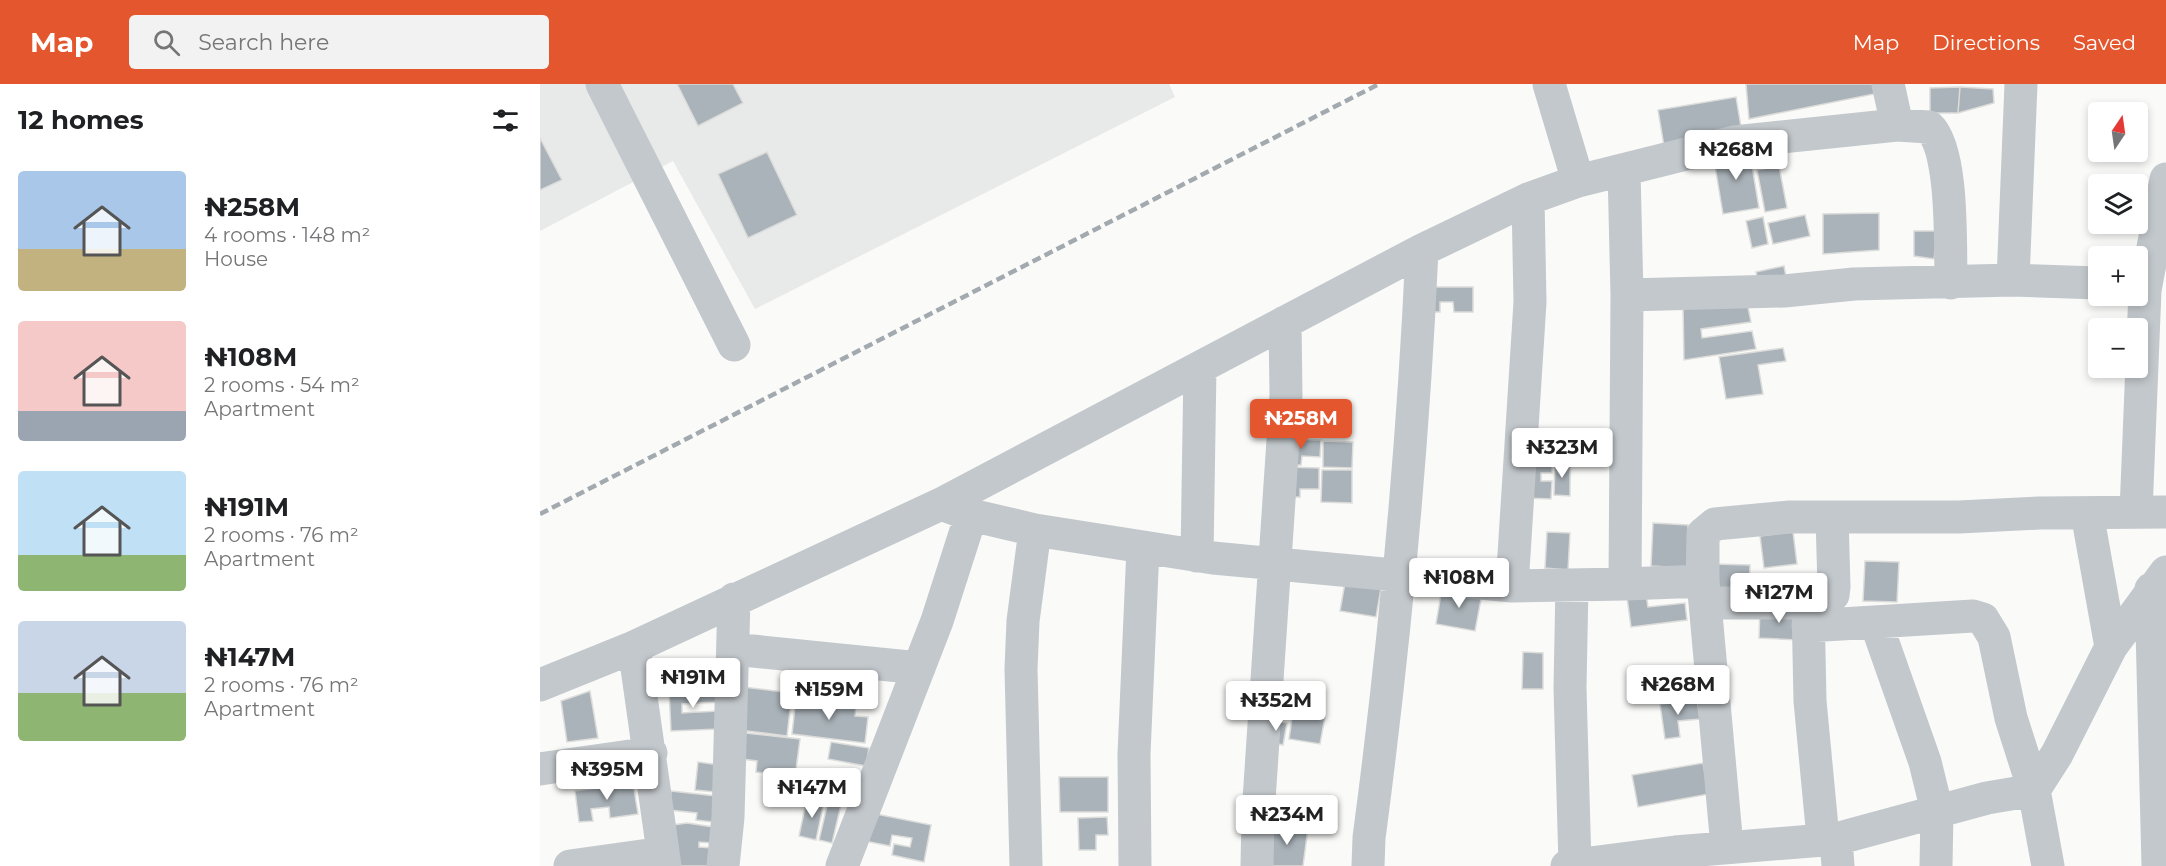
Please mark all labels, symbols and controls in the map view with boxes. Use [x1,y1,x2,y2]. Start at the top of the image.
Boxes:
search box [129,15,549,69]
text: Map [30,25,93,59]
icon: search [150,26,183,59]
text: Search here [198,29,329,56]
text: Map [1853,30,1899,55]
text: Directions [1932,30,2040,55]
text: Saved [2073,30,2136,55]
north arrow [2088,102,2148,162]
map controls [2088,102,2148,378]
text: 12 homes [18,104,144,136]
icon: filters [489,104,522,137]
pin: ₦268M [1694,130,1778,181]
text: ₦268M [1699,137,1773,161]
button: layers [2088,174,2148,234]
text: ₦258M [204,191,300,223]
icon: home [66,195,138,267]
text: 4 rooms · 148 m² [204,223,370,247]
button: + [2088,246,2148,306]
text: House [204,247,268,271]
button: − [2088,318,2148,378]
text: ₦108M [204,341,297,373]
icon: home [66,345,138,417]
text: 2 rooms · 54 m² [204,373,360,397]
text: Apartment [204,397,315,421]
pin: ₦258M [1259,399,1343,450]
text: ₦258M [1264,406,1338,430]
pin: ₦323M [1520,428,1604,479]
text: ₦323M [1526,435,1598,459]
text: ₦191M [204,491,289,523]
icon: home [66,495,138,567]
text: 2 rooms · 76 m² [204,523,359,547]
text: Apartment [204,547,315,571]
pin: ₦108M [1417,558,1501,609]
text: ₦108M [1423,565,1495,589]
pin: ₦127M [1737,573,1821,624]
text: ₦127M [1744,580,1814,604]
text: ₦147M [204,641,295,673]
icon: home [66,645,138,717]
pin: ₦191M [651,658,735,709]
text: ₦191M [660,665,726,689]
pin: ₦268M [1636,665,1720,716]
pin: ₦159M [787,670,871,721]
text: ₦268M [1641,672,1715,696]
text: 2 rooms · 76 m² [204,673,359,697]
text: ₦159M [794,677,864,701]
pin: ₦352M [1234,681,1318,732]
text: ₦352M [1240,688,1312,712]
text: Apartment [204,697,315,721]
pin: ₦395M [565,750,649,801]
text: ₦395M [570,757,644,781]
pin: ₦147M [770,768,854,819]
text: ₦147M [777,775,847,799]
pin: ₦234M [1245,795,1329,846]
text: ₦234M [1250,802,1324,826]

